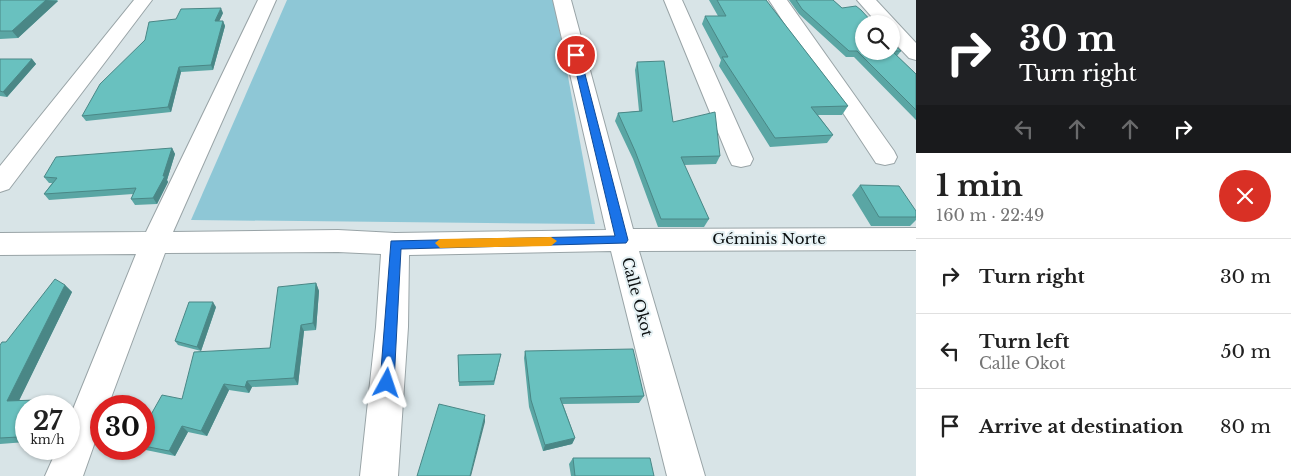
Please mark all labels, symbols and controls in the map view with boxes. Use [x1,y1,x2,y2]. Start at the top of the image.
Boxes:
map controls [855,15,900,60]
button: search [855,15,900,60]
text: 30 m [1019,17,1116,60]
icon: right [936,20,1001,85]
pin [555,34,597,76]
icon: arrive [562,41,590,69]
text: Turn right [1019,60,1137,87]
icon: left [1010,115,1038,143]
icon: ahead [1063,115,1091,143]
icon: ahead [1116,115,1144,143]
icon: right [1169,115,1197,143]
text: 1 min [936,167,1023,204]
button: close [1219,170,1271,222]
text: 160 m · 22:49 [936,205,1044,225]
street label: Géminis Norte [712,229,826,248]
street label: Calle Okot [618,255,657,339]
icon: right [936,262,964,290]
text: Turn right [979,265,1085,288]
text: 30 m [1220,265,1271,288]
text: Turn left [979,330,1070,353]
icon: left [936,337,964,365]
text: 50 m [1221,340,1271,363]
text: Calle Okot [979,353,1066,373]
position arrow [360,356,412,408]
speed limit sign: 30 [90,395,155,460]
text: 27 [33,406,62,437]
icon: arrive [936,412,964,440]
text: Arrive at destination [979,415,1183,438]
text: 80 m [1220,415,1271,438]
text: km/h [30,432,65,447]

